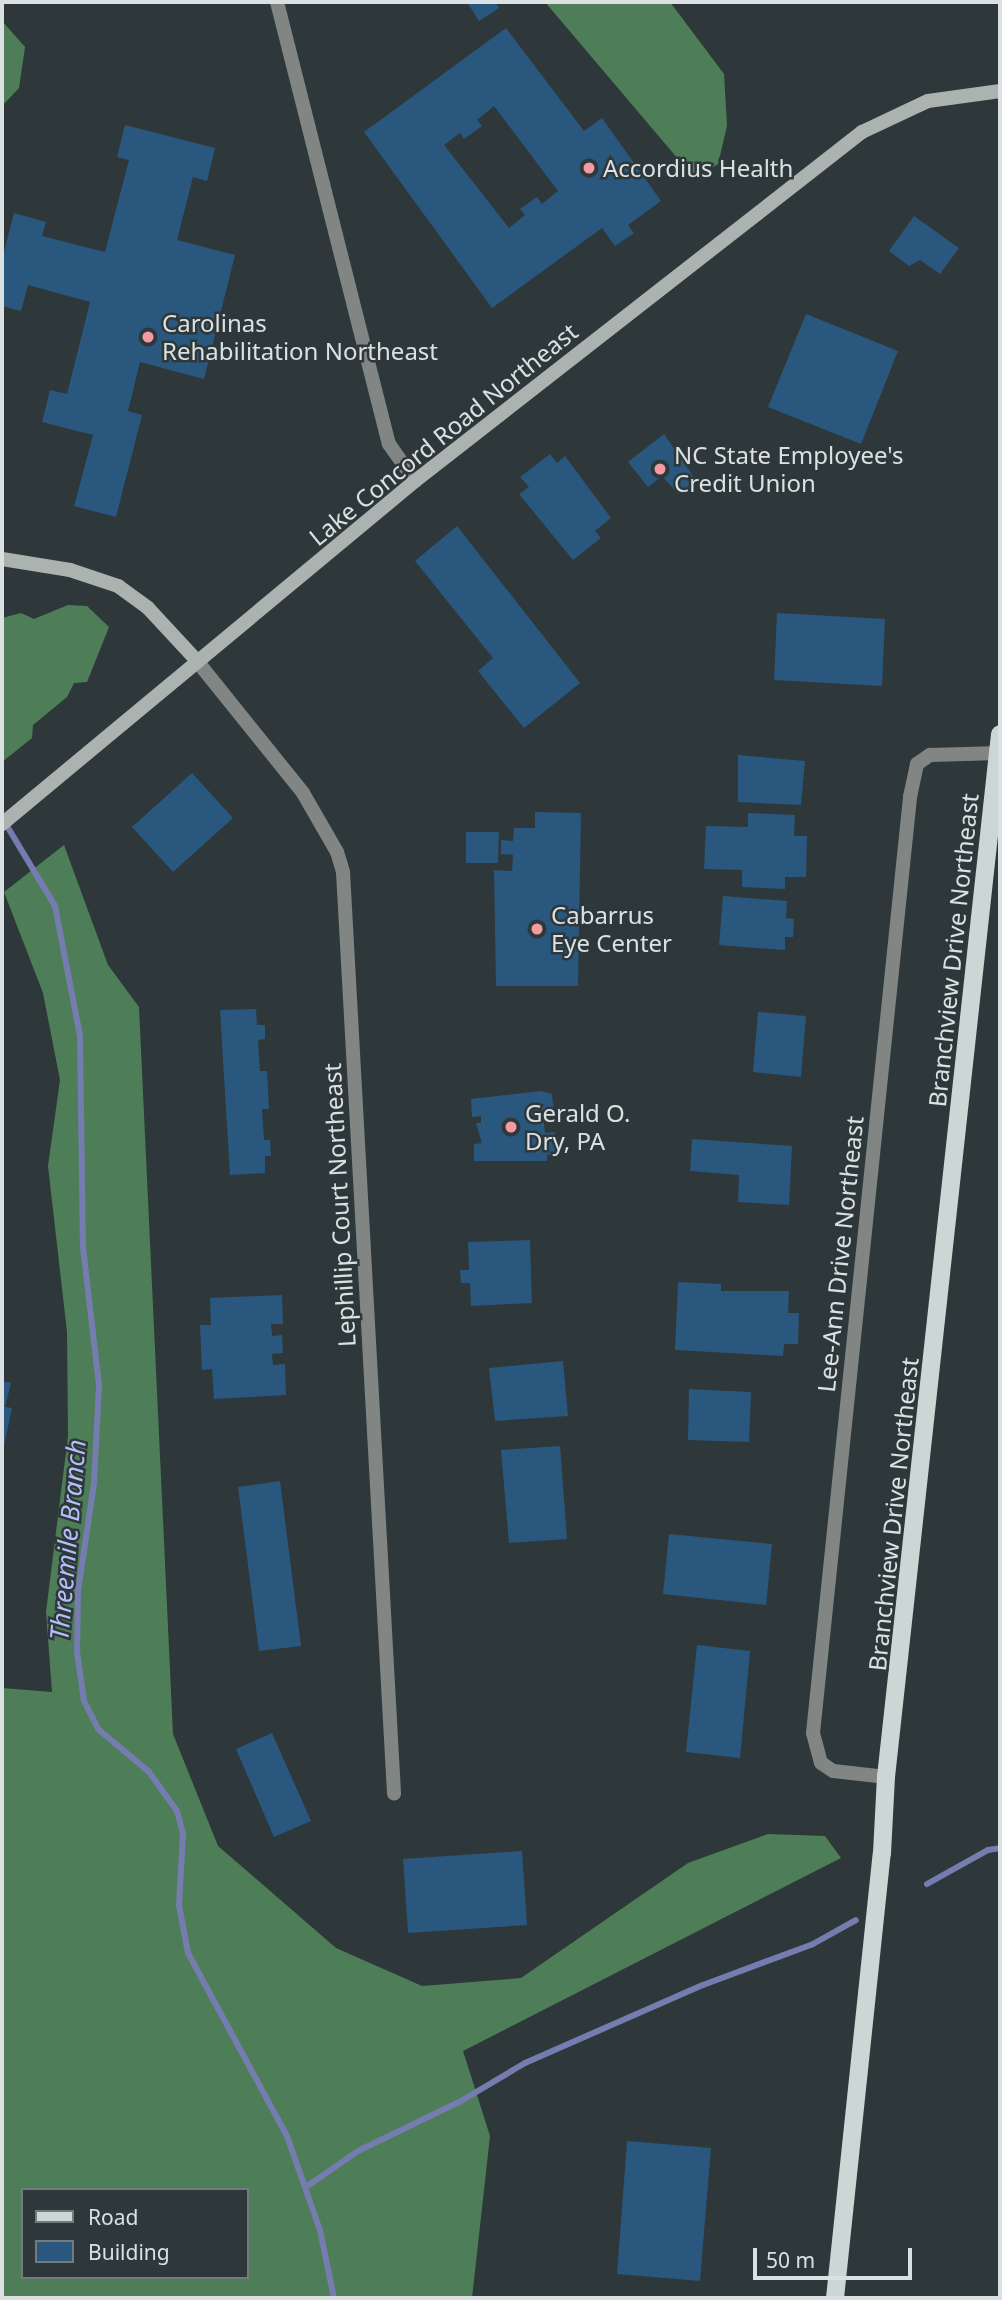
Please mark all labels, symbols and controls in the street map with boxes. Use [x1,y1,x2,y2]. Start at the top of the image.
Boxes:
place label: Accordius Health [603,154,793,182]
marker: Accordius Health [581,160,597,176]
place label: Carolinas Rehabilitation Northeast [162,309,438,365]
street label: Lake Concord Road Northeast [303,317,583,551]
marker: Carolinas Rehabilitation Northeast [140,329,156,345]
place label: NC State Employee's Credit Union [674,441,903,497]
marker: NC State Employee's Credit Union [652,461,668,477]
street label: Branchview Drive Northeast [922,792,984,1108]
place label: Cabarrus Eye Center [551,901,672,957]
marker: Cabarrus Eye Center [529,921,545,937]
street label: Lephillip Court Northeast [317,1062,361,1348]
place label: Gerald O. Dry, PA [525,1099,630,1155]
street label: Lee-Ann Drive Northeast [811,1114,869,1394]
marker: Gerald O. Dry, PA [503,1119,519,1135]
street label: Branchview Drive Northeast [862,1356,924,1672]
water label: Threemile Branch [44,1438,92,1642]
legend [21,2188,248,2279]
text: Road [88,2203,138,2231]
scale bar [757,2234,916,2278]
text: Building [88,2238,170,2266]
text: 50 m [766,2246,815,2274]

